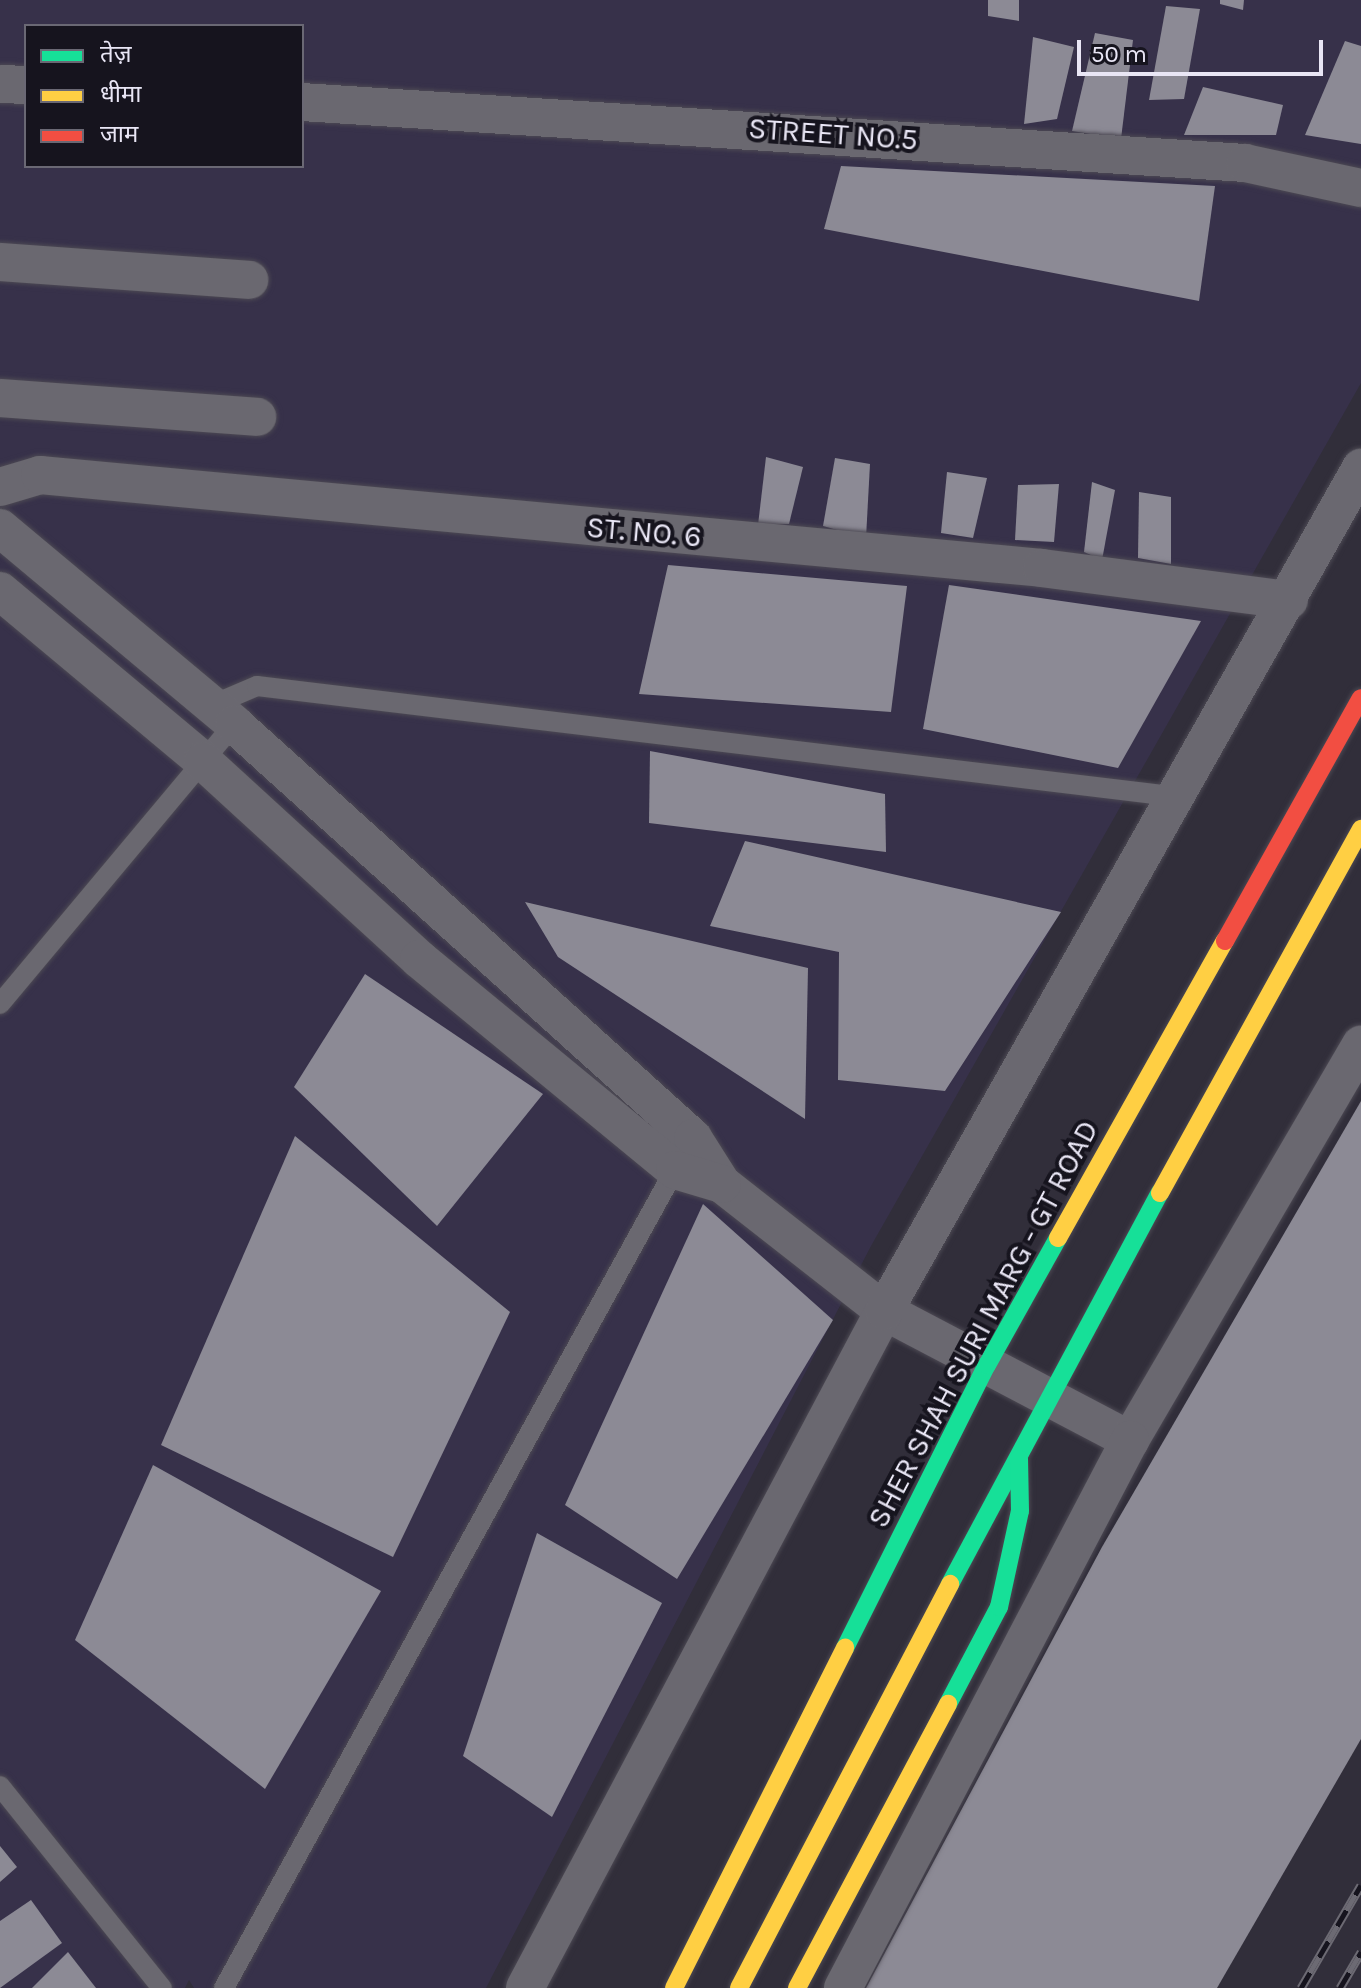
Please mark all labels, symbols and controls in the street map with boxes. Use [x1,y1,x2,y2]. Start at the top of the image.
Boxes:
legend [24,24,304,168]
scale bar [1081,24,1327,74]
text: तेज़ [100,40,132,68]
text: 50 m [1091,40,1147,68]
text: धीमा [100,80,142,108]
street label: STREET NO.5 [747,110,919,158]
text: जाम [100,120,138,148]
street label: ST. NO. 6 [585,509,703,555]
street label: SHER SHAH SURI MARG - GT ROAD [860,1114,1106,1534]

